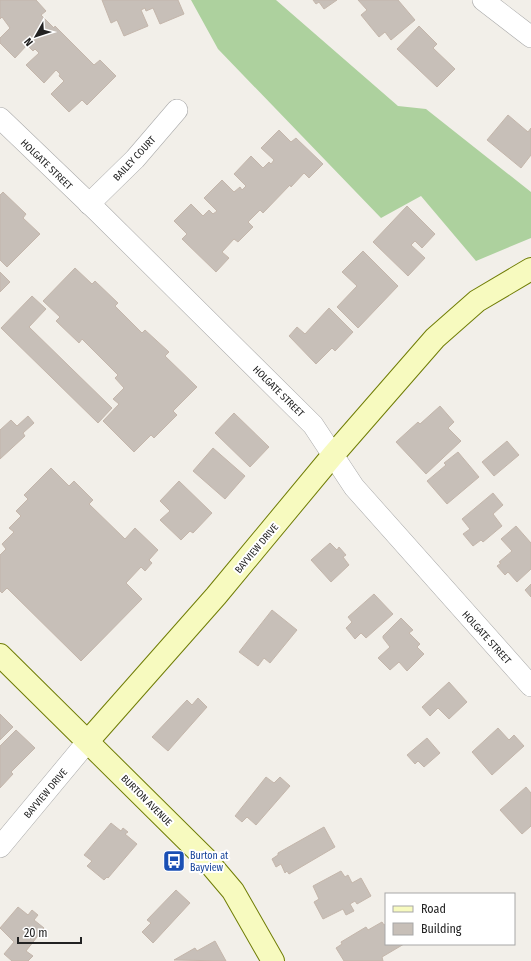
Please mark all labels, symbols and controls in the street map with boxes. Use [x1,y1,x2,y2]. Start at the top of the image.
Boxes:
north arrow [16,16,56,56]
text: N [21,35,36,49]
street label: BAILEY COURT [111,134,159,183]
street label: HOLGATE STREET [18,137,75,193]
street label: HOLGATE STREET [250,364,307,420]
street label: BAYVIEW DRIVE [233,521,281,576]
street label: HOLGATE STREET [459,609,513,667]
street label: BAYVIEW DRIVE [22,766,70,821]
street label: BURTON AVENUE [118,773,174,829]
bus stop icon: Burton at Bayview [161,848,187,874]
place label: Burton at Bayview [190,850,229,874]
legend [385,893,515,945]
text: Road [421,902,446,916]
scale bar [18,919,81,945]
text: Building [421,922,462,936]
text: 20 m [24,926,48,940]

